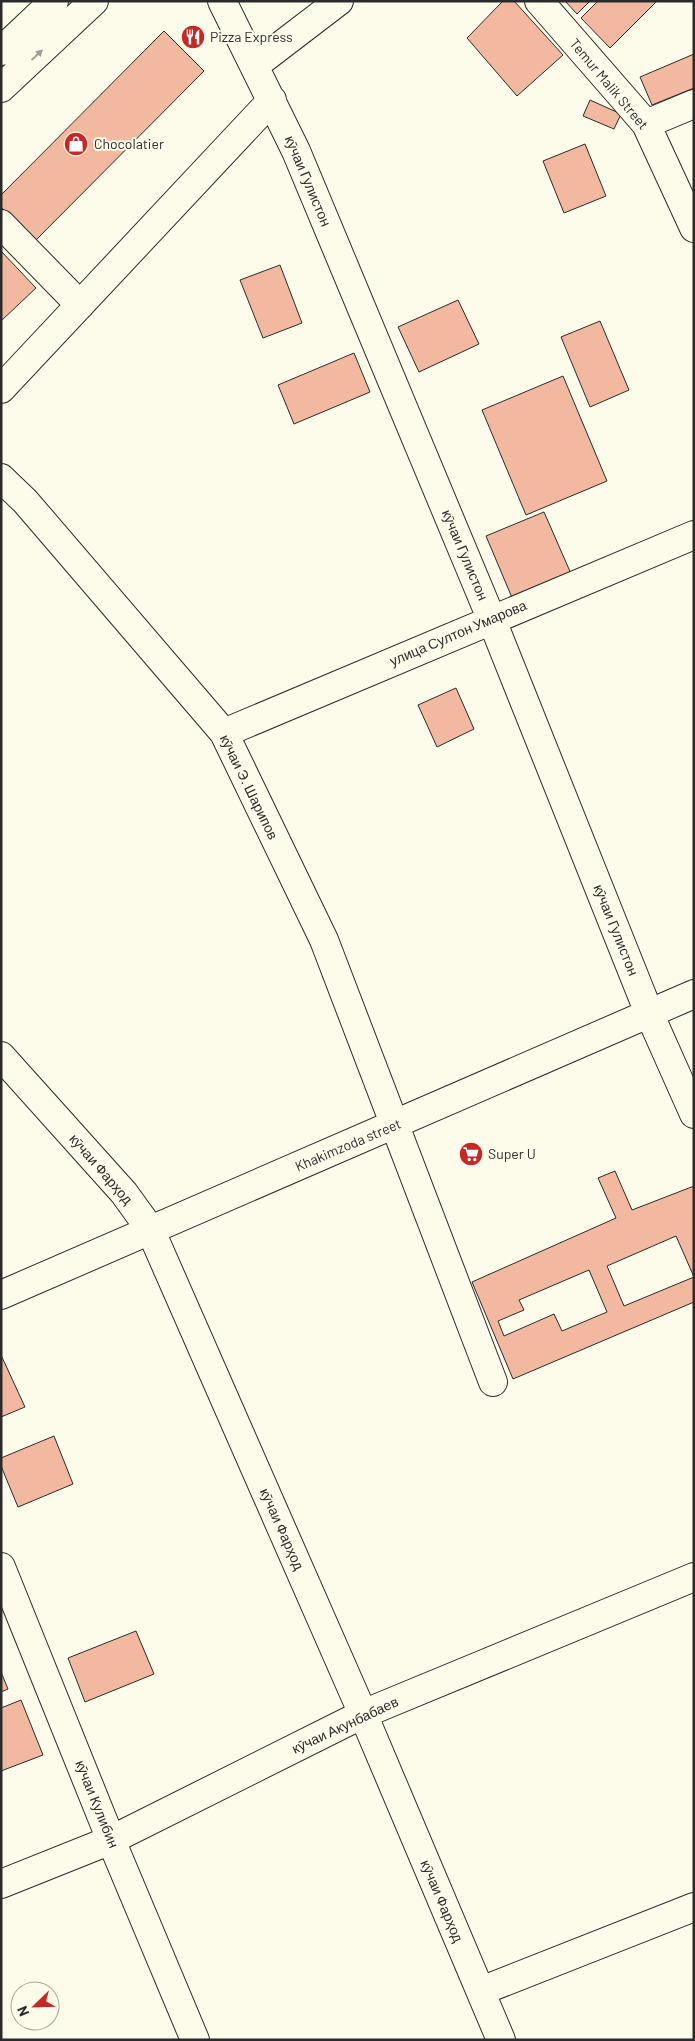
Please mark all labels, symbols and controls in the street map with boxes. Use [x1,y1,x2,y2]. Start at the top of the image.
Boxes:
restaurant icon: Pizza Express [180,24,206,50]
place label: Pizza Express [210,28,293,45]
street label: Temur Malik Street [566,35,652,133]
one-way arrow [31,49,43,61]
shop icon: Chocolatier [63,131,89,157]
street label: кӯчаи Гулистон [282,133,335,229]
place label: Chocolatier [94,135,164,152]
street label: кӯчаи Гулистон [439,507,492,603]
street label: улица Султон Умарова [387,596,529,669]
street label: кӯчаи Э. Шарипов [217,732,282,842]
street label: кӯчаи Гулистон [590,882,643,978]
street label: Khakimzoda street [292,1115,403,1175]
street label: кӯчаи Фарҳод [66,1130,137,1207]
supermarket icon: Super U [458,1141,484,1167]
place label: Super U [488,1145,536,1162]
street label: кӯчаи Фарҳод [257,1485,308,1572]
street label: кӯчаи Акунбабаев [289,1692,401,1757]
street label: кӯчаи Кулибин [72,1757,123,1850]
street label: кӯчаи Фарҳод [418,1857,467,1944]
north arrow [10,1981,60,2031]
text: N [13,2004,32,2019]

